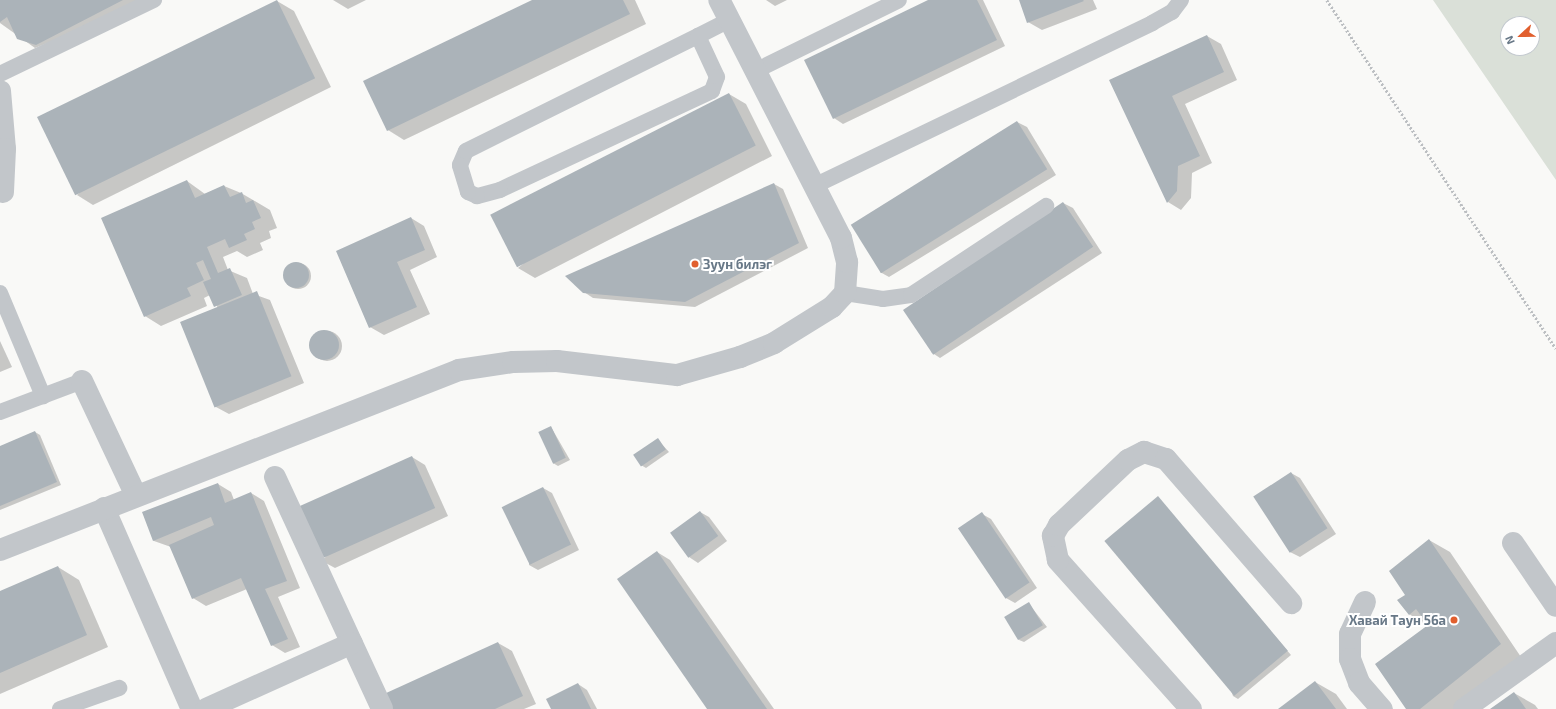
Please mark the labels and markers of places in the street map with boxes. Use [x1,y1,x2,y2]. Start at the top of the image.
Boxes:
place label: Зуун билэг [703,256,772,272]
marker: Зуун билэг [690,259,700,269]
place label: Хавай Таун 56а [1349,612,1446,628]
marker: Хавай Таун 56а [1449,615,1459,625]

